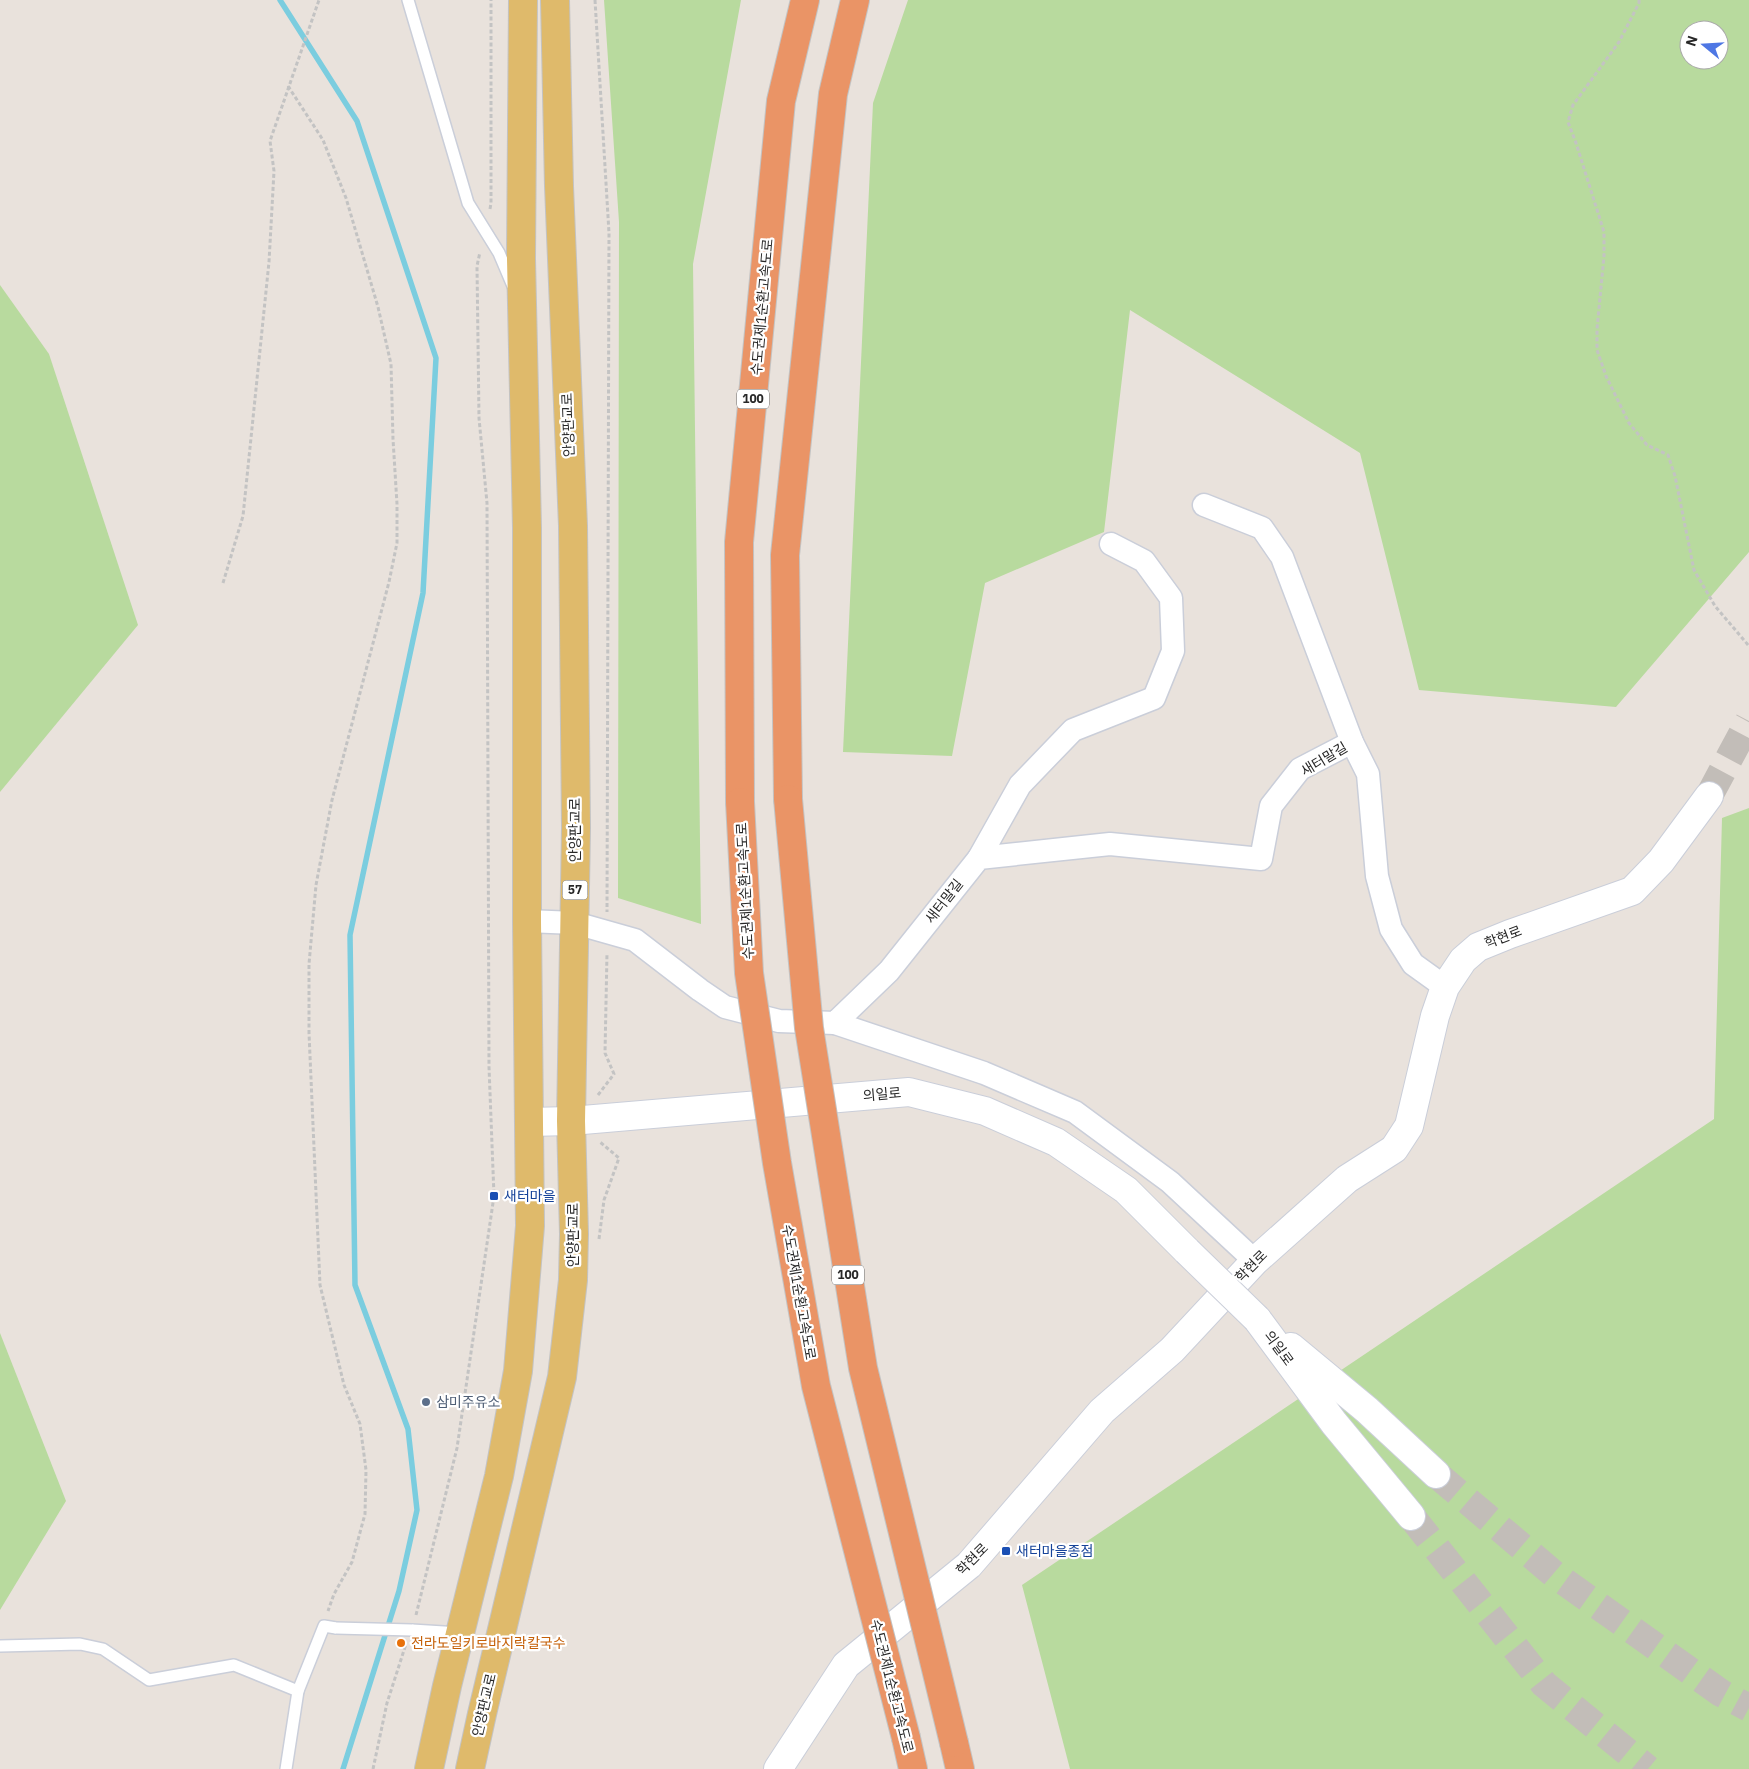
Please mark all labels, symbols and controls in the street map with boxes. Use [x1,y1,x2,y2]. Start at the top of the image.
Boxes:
north arrow [1679,20,1729,70]
text: N [1682,33,1702,49]
street label: 수도권제1순환고속도로 [747,238,777,376]
road number: 100 [737,389,769,408]
street label: 안양판교로 [558,392,578,457]
street label: 새터말길 [1297,738,1351,780]
street label: 안양판교로 [566,798,584,862]
street label: 수도권제1순환고속도로 [732,822,758,960]
street label: 새터말길 [921,875,967,927]
road number: 57 [562,880,588,900]
street label: 학현로 [1482,922,1524,952]
street label: 의일로 [862,1083,902,1105]
place label: 새터마을 [504,1187,556,1205]
marker: 새터마을 [488,1190,500,1202]
street label: 안양판교로 [564,1203,582,1267]
street label: 수도권제1순환고속도로 [778,1223,820,1361]
street label: 학현로 [1231,1246,1271,1286]
road number: 100 [832,1266,864,1284]
street label: 의일로 [1260,1327,1298,1369]
place label: 삼미주유소 [436,1393,501,1411]
marker: 삼미주유소 [420,1396,432,1408]
street label: 학현로 [952,1539,992,1579]
place label: 새터마을종점 [1016,1542,1093,1560]
marker: 새터마을종점 [1000,1545,1012,1557]
street label: 수도권제1순환고속도로 [867,1617,917,1755]
place label: 전라도일키로바지락칼국수 [411,1634,566,1652]
marker: 전라도일키로바지락칼국수 [395,1637,407,1649]
street label: 안양판교로 [468,1671,500,1738]

